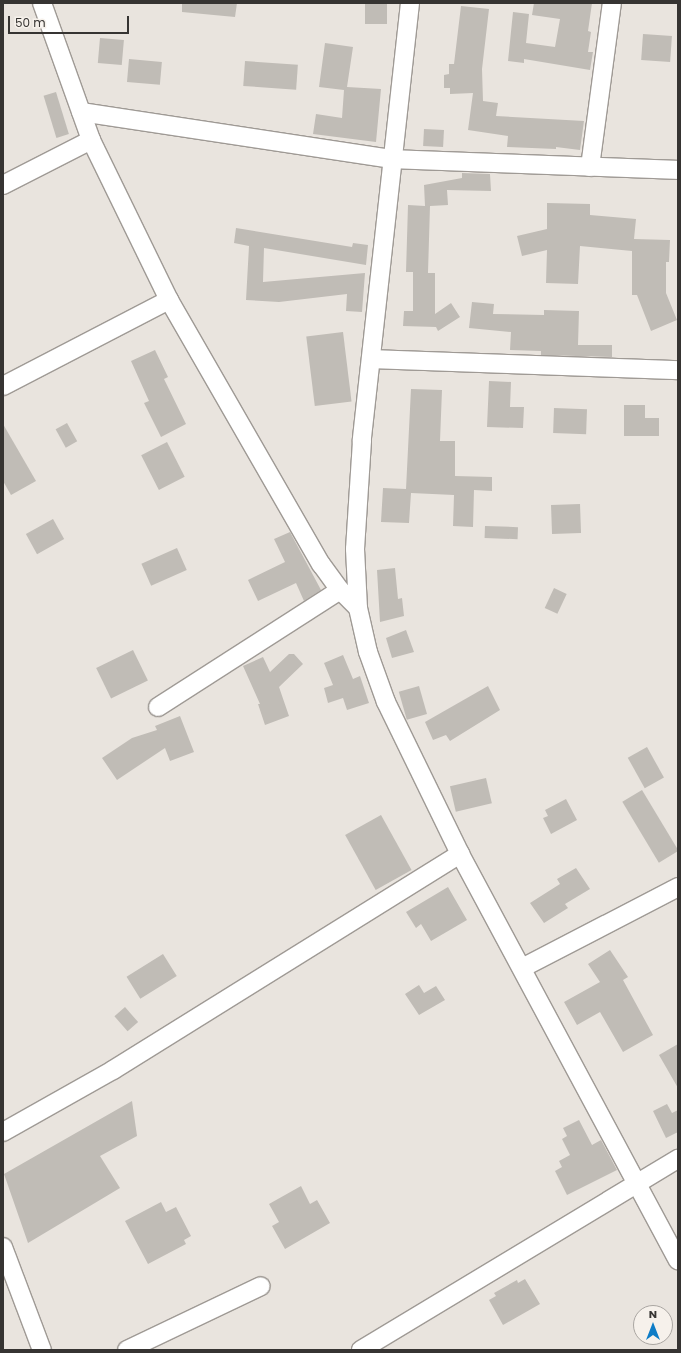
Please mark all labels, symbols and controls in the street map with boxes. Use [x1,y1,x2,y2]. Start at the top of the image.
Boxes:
scale bar [10,8,131,34]
text: 50 m [15,14,46,31]
north arrow [633,1305,673,1345]
text: N [649,1306,657,1322]

